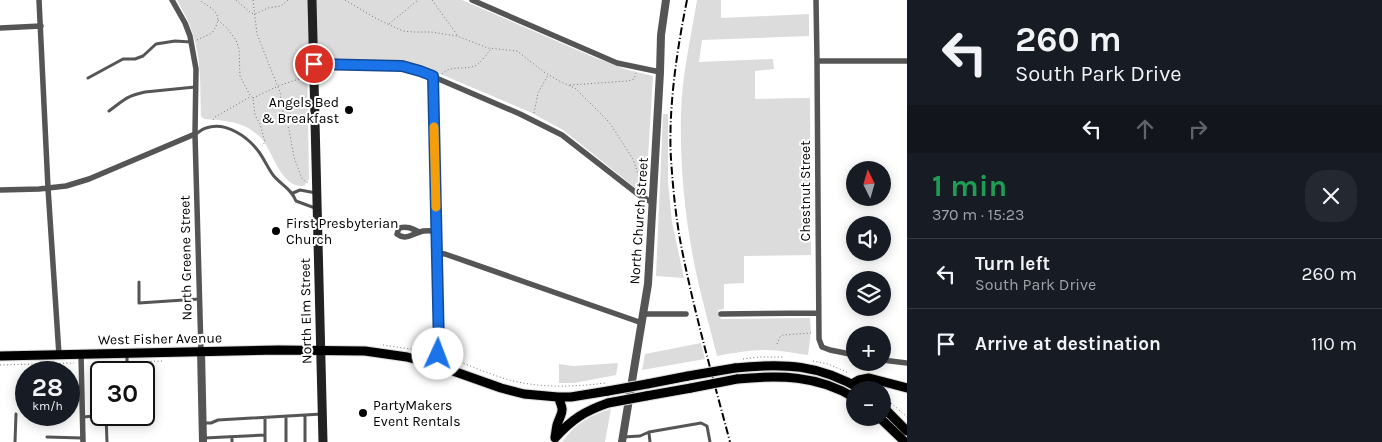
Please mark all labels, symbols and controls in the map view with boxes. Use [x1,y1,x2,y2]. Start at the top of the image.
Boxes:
text: 260 m [1015,19,1122,60]
icon: left [932,20,997,85]
pin [293,43,335,85]
icon: arrive [300,50,328,78]
text: South Park Drive [1015,61,1182,87]
place label: Angels Bed & Breakfast [261,94,339,127]
marker: Angels Bed & Breakfast [343,104,355,116]
icon: left [1078,115,1106,143]
icon: ahead [1131,115,1159,143]
icon: right [1184,115,1212,143]
street label: Chestnut Street [797,141,814,241]
street label: North Church Street [626,157,652,285]
north arrow [846,161,891,206]
map controls [846,161,891,426]
text: 1 min [932,168,1007,204]
button: close [1305,170,1357,222]
street label: North Greene Street [176,195,196,321]
text: 370 m · 15:23 [932,205,1024,224]
place label: First Presbyterian Church [286,215,399,248]
button: sound [846,216,891,261]
marker: First Presbyterian Church [270,225,282,237]
text: Turn left [975,253,1050,275]
street label: North Elm Street [297,258,315,364]
icon: left [932,260,960,288]
text: 260 m [1302,263,1357,285]
button: layers [846,271,891,316]
text: South Park Drive [975,275,1096,294]
button: + [846,326,891,371]
position arrow [411,327,463,379]
street label: West Fisher Avenue [98,329,222,349]
icon: arrive [932,330,960,358]
text: Arrive at destination [975,333,1161,355]
text: 110 m [1311,333,1357,355]
speed limit sign: 30 [90,361,155,426]
text: 28 [32,373,63,402]
button: − [846,381,891,426]
place label: PartyMakers Event Rentals [373,397,461,430]
text: km/h [32,399,63,413]
marker: PartyMakers Event Rentals [357,407,369,419]

